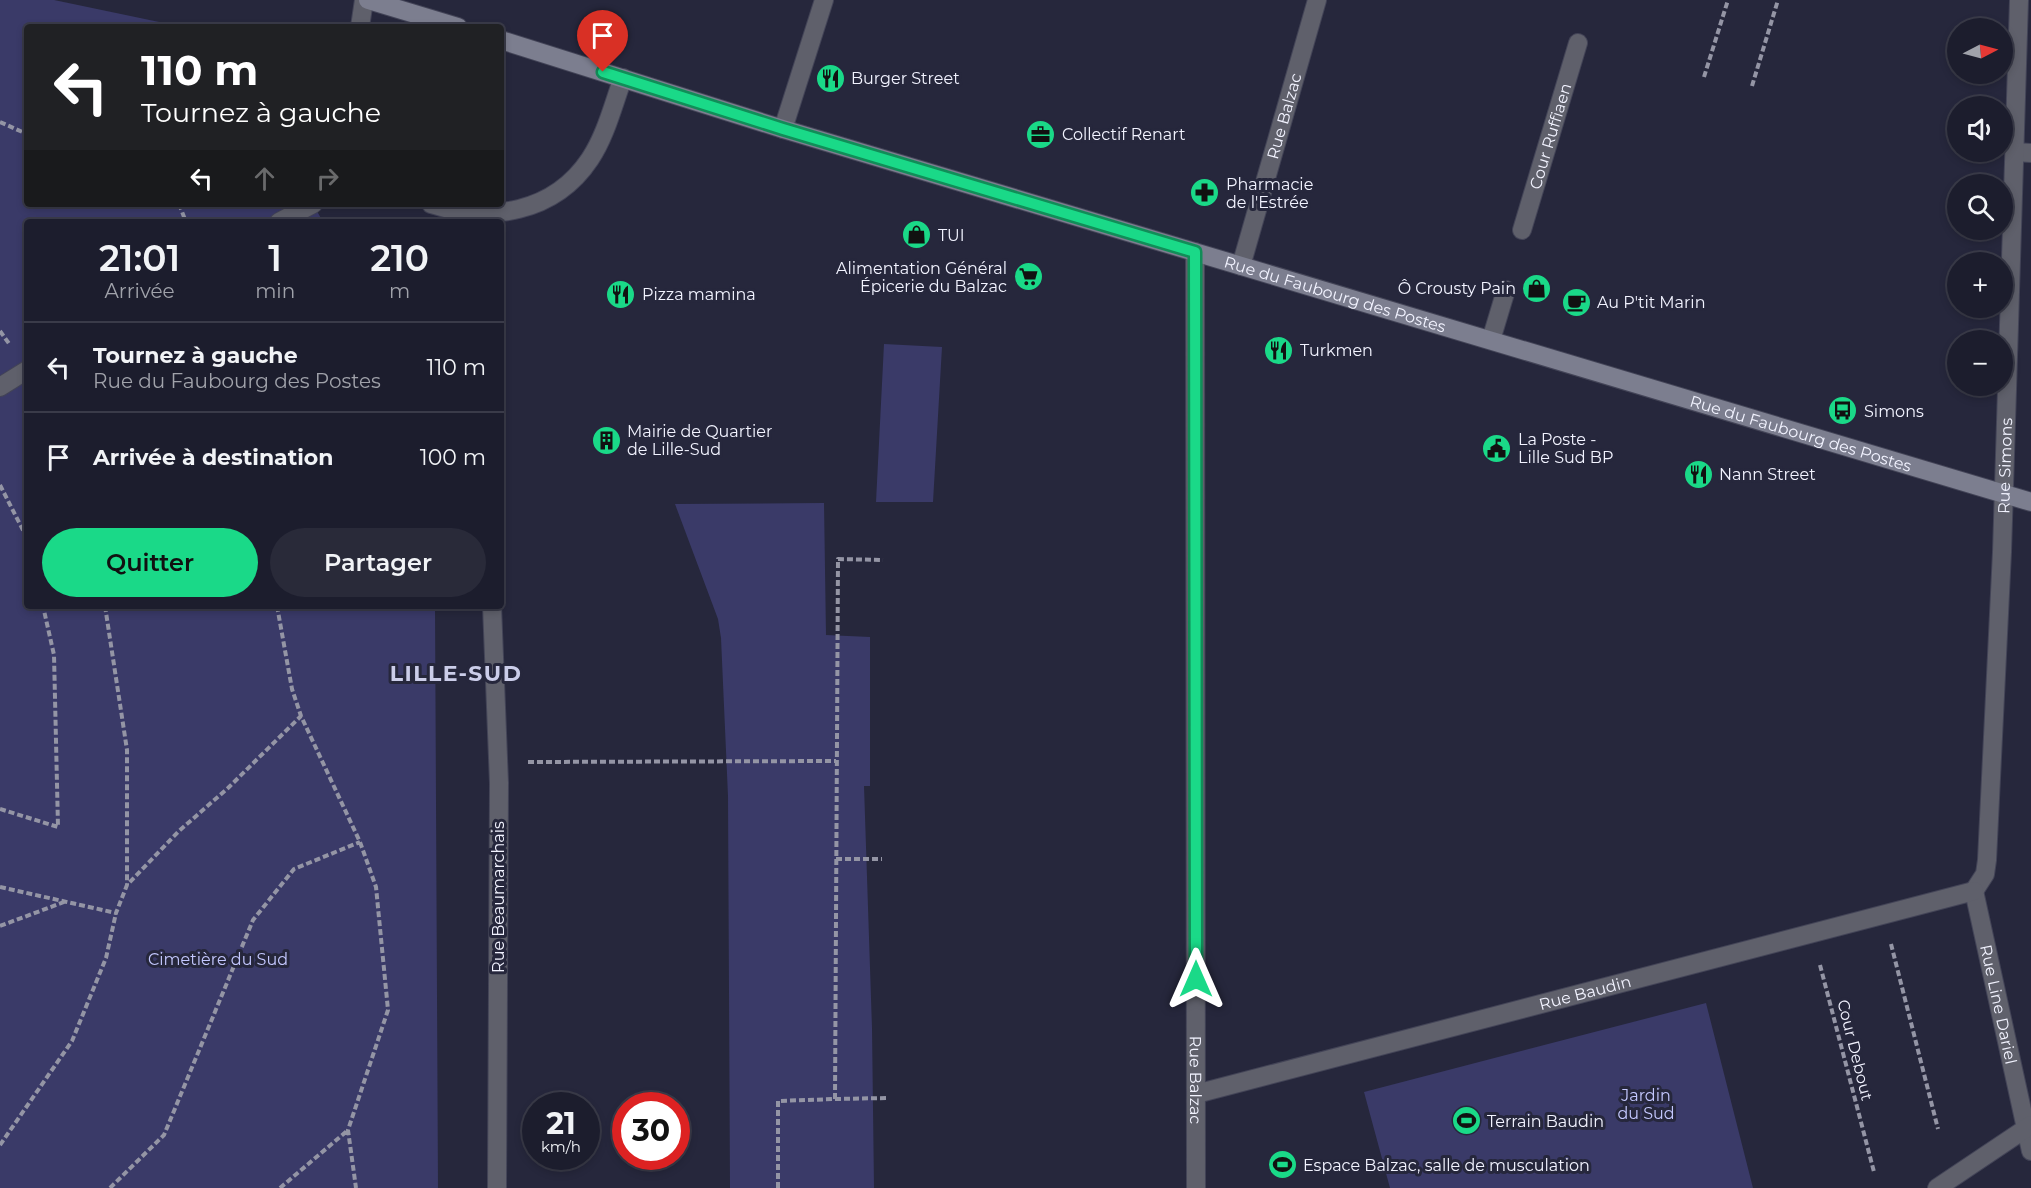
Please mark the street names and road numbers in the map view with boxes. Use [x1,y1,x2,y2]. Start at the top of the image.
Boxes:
street label: Rue Balzac [1263,71,1305,161]
street label: Cour Ruffiaen [1525,81,1575,191]
street label: Rue du Faubourg des Postes [1222,252,1448,336]
street label: Rue du Faubourg des Postes [1688,391,1914,475]
street label: Rue Simons [1994,417,2016,514]
street label: Rue Beaumarchais [489,821,508,973]
street label: Rue Line Dariel [1977,943,2021,1066]
street label: Rue Baudin [1537,971,1633,1014]
street label: Cour Debout [1833,998,1877,1103]
street label: Rue Balzac [1186,1036,1205,1124]

